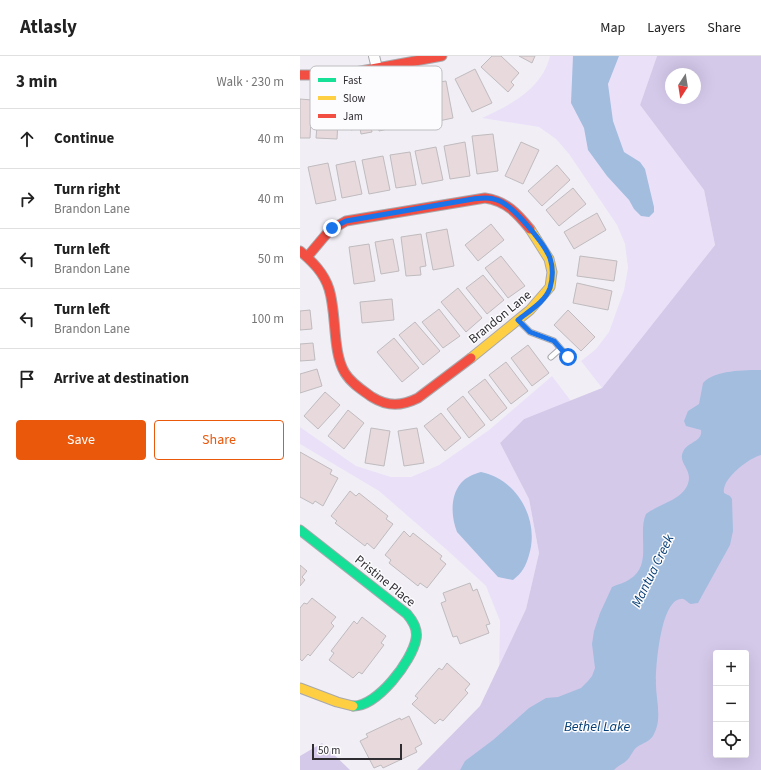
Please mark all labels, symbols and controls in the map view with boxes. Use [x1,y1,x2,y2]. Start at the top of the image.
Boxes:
text: Atlasly [20,14,77,41]
text: Map [600,18,625,38]
text: Layers [647,18,685,38]
text: Share [707,18,741,38]
legend [310,66,442,130]
north arrow [665,68,701,104]
text: 3 min [16,70,57,94]
text: Walk · 230 m [216,73,284,91]
text: Fast [343,73,362,88]
text: Slow [343,91,366,106]
text: Jam [343,109,363,124]
icon: ahead [16,128,38,150]
text: Continue [54,128,114,149]
text: 40 m [258,130,284,148]
text: Turn right [54,179,120,200]
icon: right [16,188,38,210]
text: 40 m [258,190,284,208]
text: Brandon Lane [54,200,130,218]
route end [323,219,341,237]
text: Turn left [54,239,110,260]
icon: left [16,248,38,270]
text: 50 m [258,250,284,268]
text: Brandon Lane [54,260,130,278]
street label: Brandon Lane [465,286,535,348]
text: Turn left [54,299,110,320]
icon: left [16,308,38,330]
text: 100 m [251,310,284,328]
text: Brandon Lane [54,320,130,338]
route start [559,348,577,366]
icon: arrive [16,368,38,390]
text: Arrive at destination [54,368,189,389]
button: Save [16,420,146,460]
button: Share [154,420,284,460]
water label: Mantua Creek [627,531,679,611]
street label: Pristine Place [351,551,419,611]
map controls [713,650,749,758]
button: + [713,650,749,686]
button: − [713,686,749,722]
water label: Bethel Lake [564,717,630,737]
button: locate [713,722,749,758]
scale bar [312,742,402,761]
text: 50 m [318,743,340,758]

